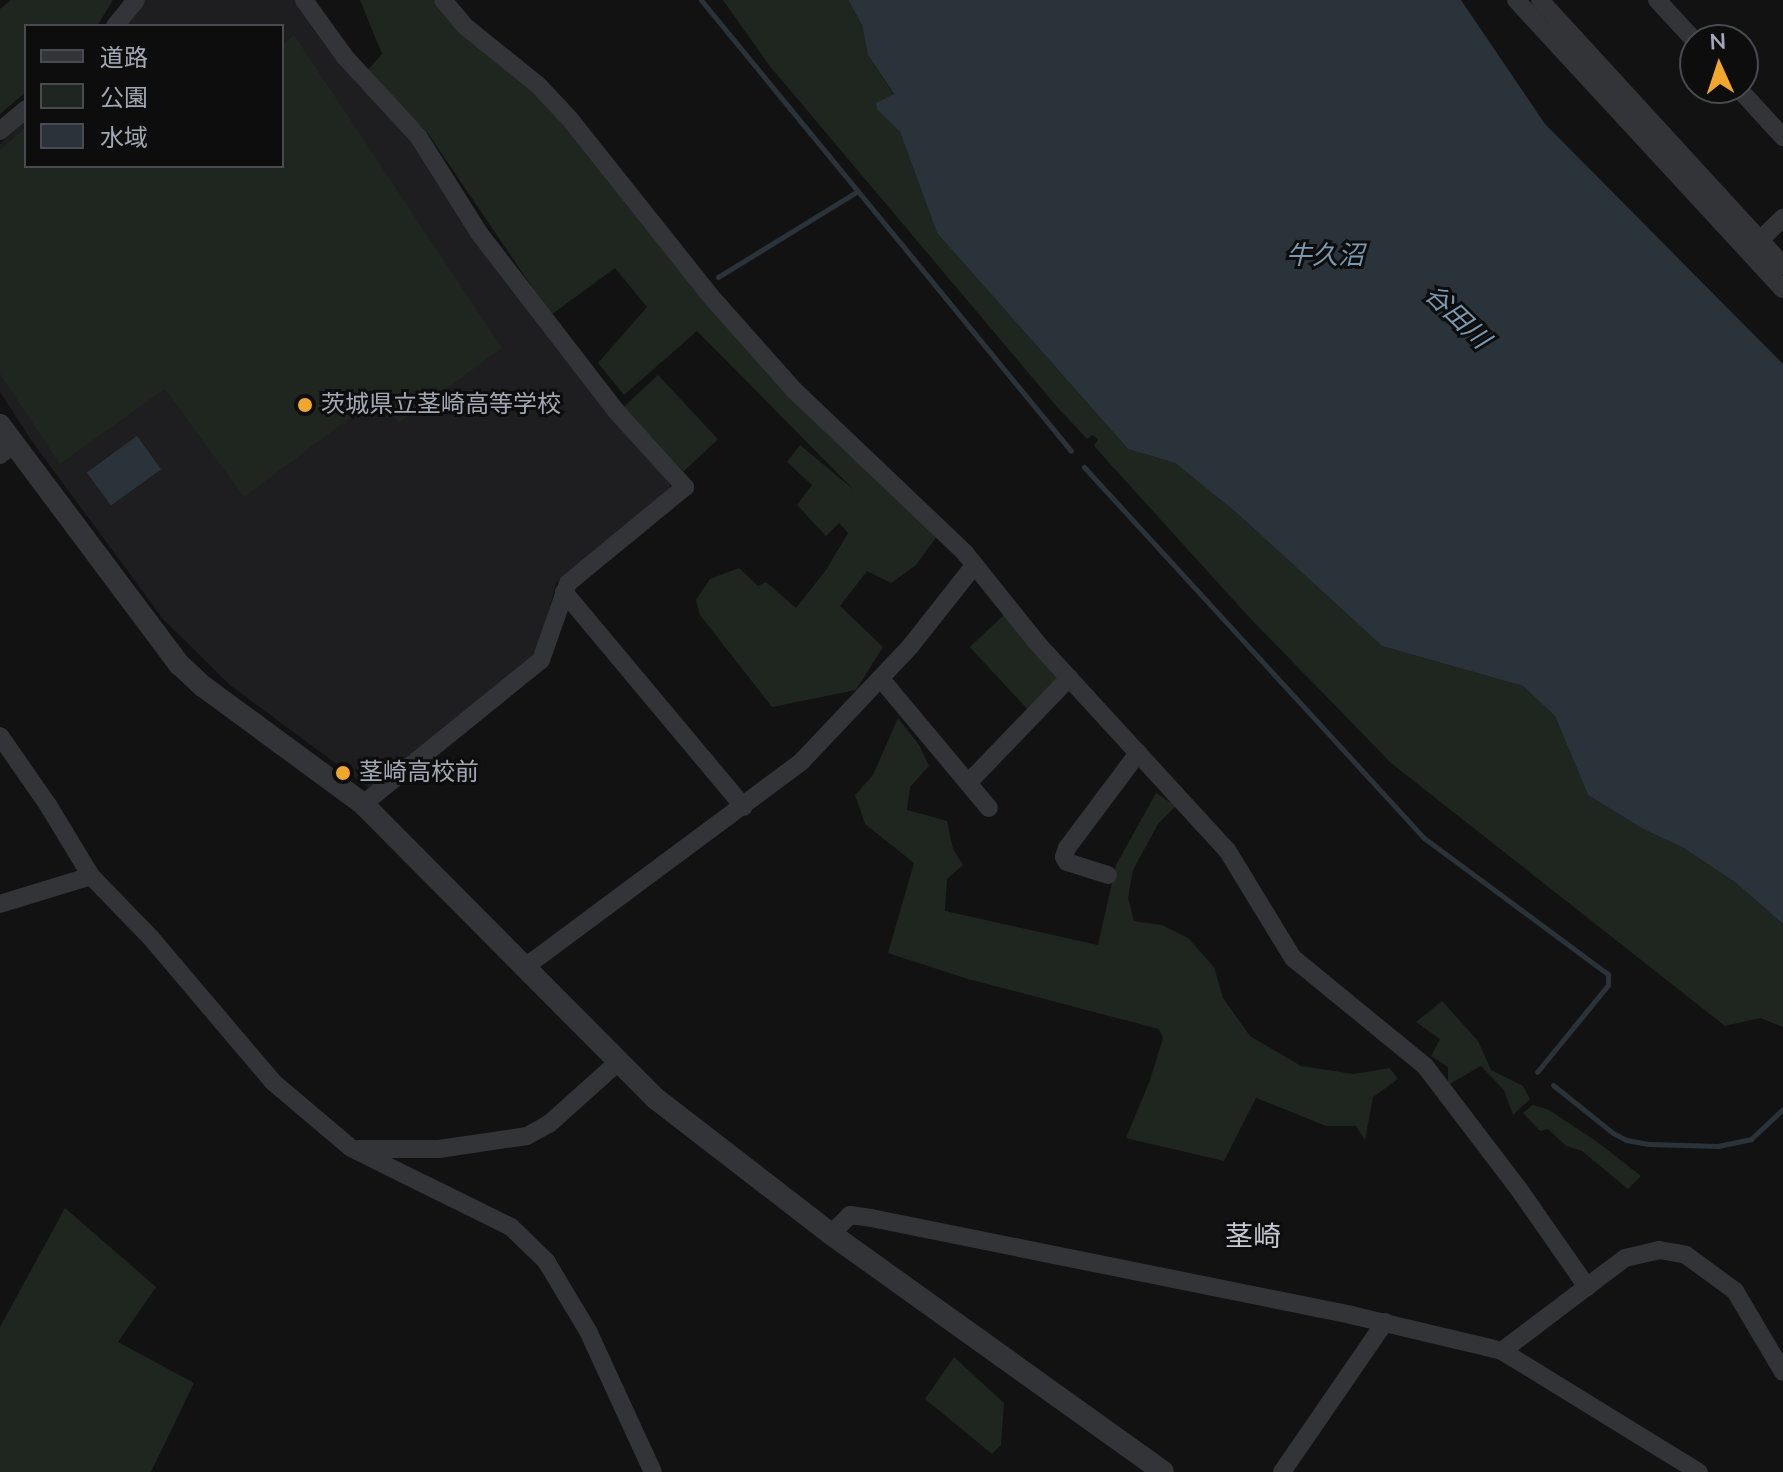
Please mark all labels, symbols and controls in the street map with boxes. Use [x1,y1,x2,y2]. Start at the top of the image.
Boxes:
legend [24,24,284,168]
north arrow [1679,24,1759,104]
text: N [1709,27,1727,57]
text: 道路 [100,42,148,74]
text: 公園 [100,82,148,114]
text: 水域 [100,122,148,154]
water label: 牛久沼 [1286,240,1364,272]
water label: 谷田川 [1418,279,1496,355]
place label: 茨城県立茎崎高等学校 [321,391,561,419]
marker: 茨城県立茎崎高等学校 [296,396,314,414]
place label: 茎崎高校前 [359,759,479,787]
marker: 茎崎高校前 [334,764,352,782]
district label: 茎崎 [1225,1220,1281,1254]

